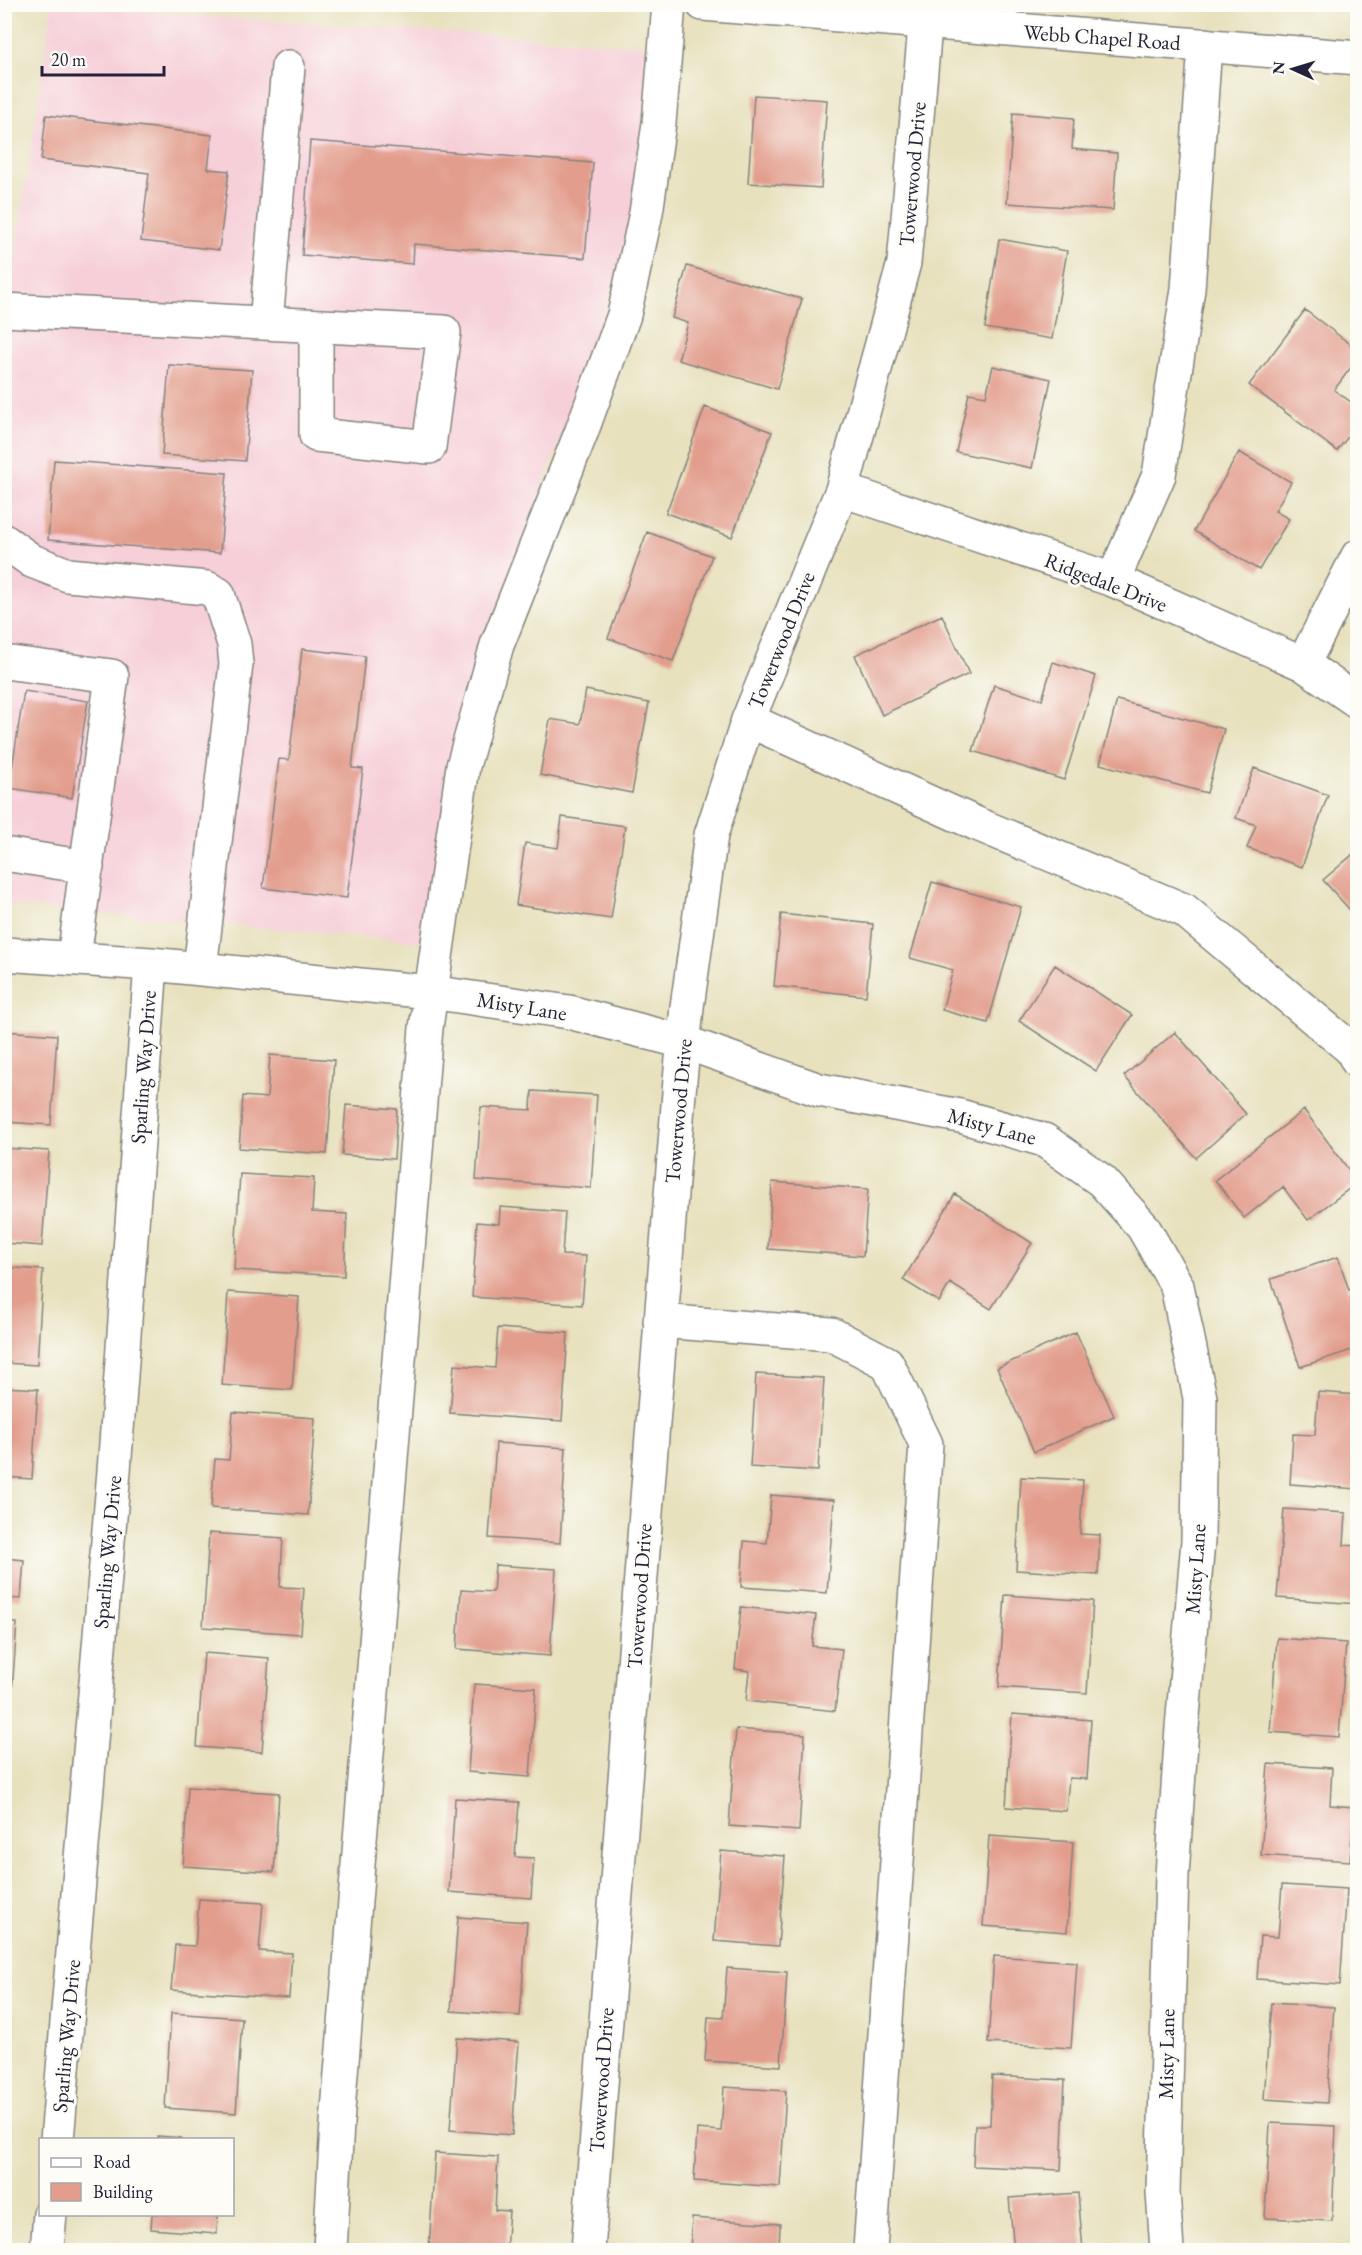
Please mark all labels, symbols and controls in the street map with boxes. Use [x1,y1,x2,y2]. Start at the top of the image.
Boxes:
street label: Webb Chapel Road [1022,18,1182,56]
scale bar [42,39,164,77]
north arrow [1263,39,1323,99]
text: 20 m [51,48,86,71]
text: N [1268,61,1289,75]
street label: Towerwood Drive [892,100,932,248]
street label: Ridgedale Drive [1041,546,1171,618]
street label: Towerwood Drive [741,568,821,712]
street label: Misty Lane [475,986,569,1026]
street label: Sparling Way Drive [124,989,162,1145]
street label: Towerwood Drive [658,1037,698,1185]
street label: Misty Lane [945,1101,1039,1151]
street label: Sparling Way Drive [87,1474,127,1630]
street label: Towerwood Drive [620,1523,658,1669]
street label: Misty Lane [1178,1523,1212,1615]
street label: Sparling Way Drive [46,1958,86,2114]
street label: Towerwood Drive [582,2007,620,2153]
street label: Misty Lane [1152,2008,1180,2100]
legend [39,2138,234,2216]
text: Road [93,2150,132,2173]
text: Building [93,2180,153,2203]

